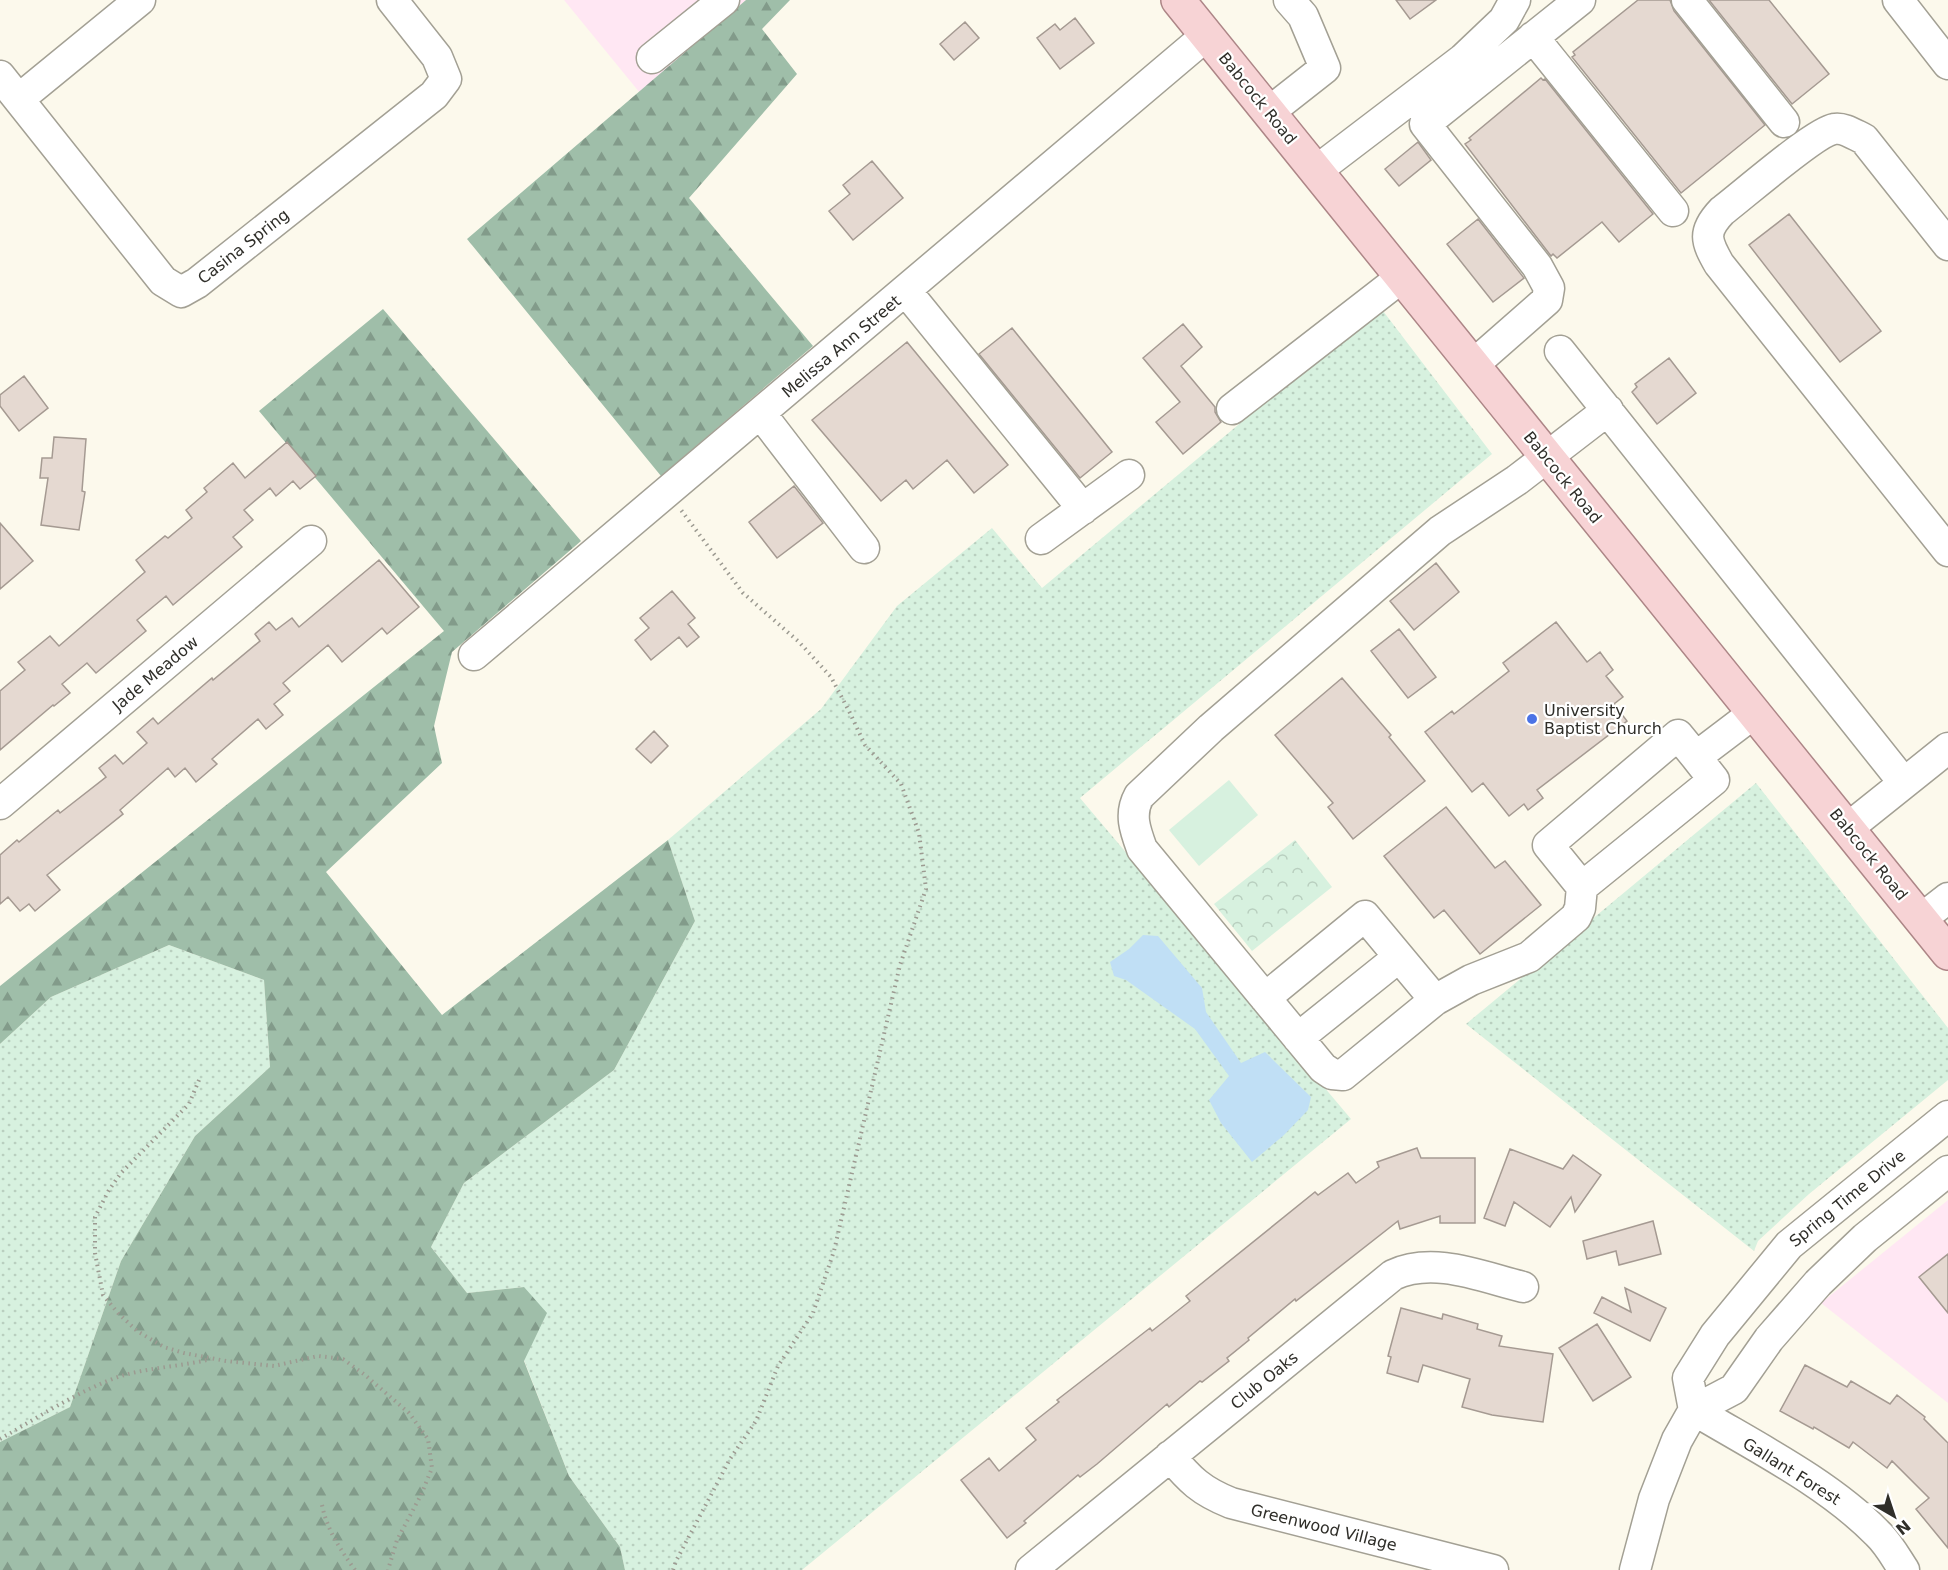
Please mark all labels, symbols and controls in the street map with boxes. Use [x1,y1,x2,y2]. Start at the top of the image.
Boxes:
street label: Babcock Road [1215,48,1300,148]
street label: Casina Spring [194,205,293,288]
street label: Melissa Ann Street [778,291,905,402]
street label: Babcock Road [1520,427,1605,527]
street label: Jade Meadow [108,632,202,715]
place label: University Baptist Church [1544,701,1662,738]
marker: University Baptist Church [1525,712,1539,726]
street label: Babcock Road [1826,804,1911,904]
street label: Spring Time Drive [1786,1146,1909,1251]
street label: Club Oaks [1227,1348,1302,1413]
street label: Gallant Forest [1739,1434,1844,1509]
north arrow [1864,1486,1924,1546]
street label: Greenwood Village [1249,1500,1399,1555]
text: N [1892,1516,1914,1539]

